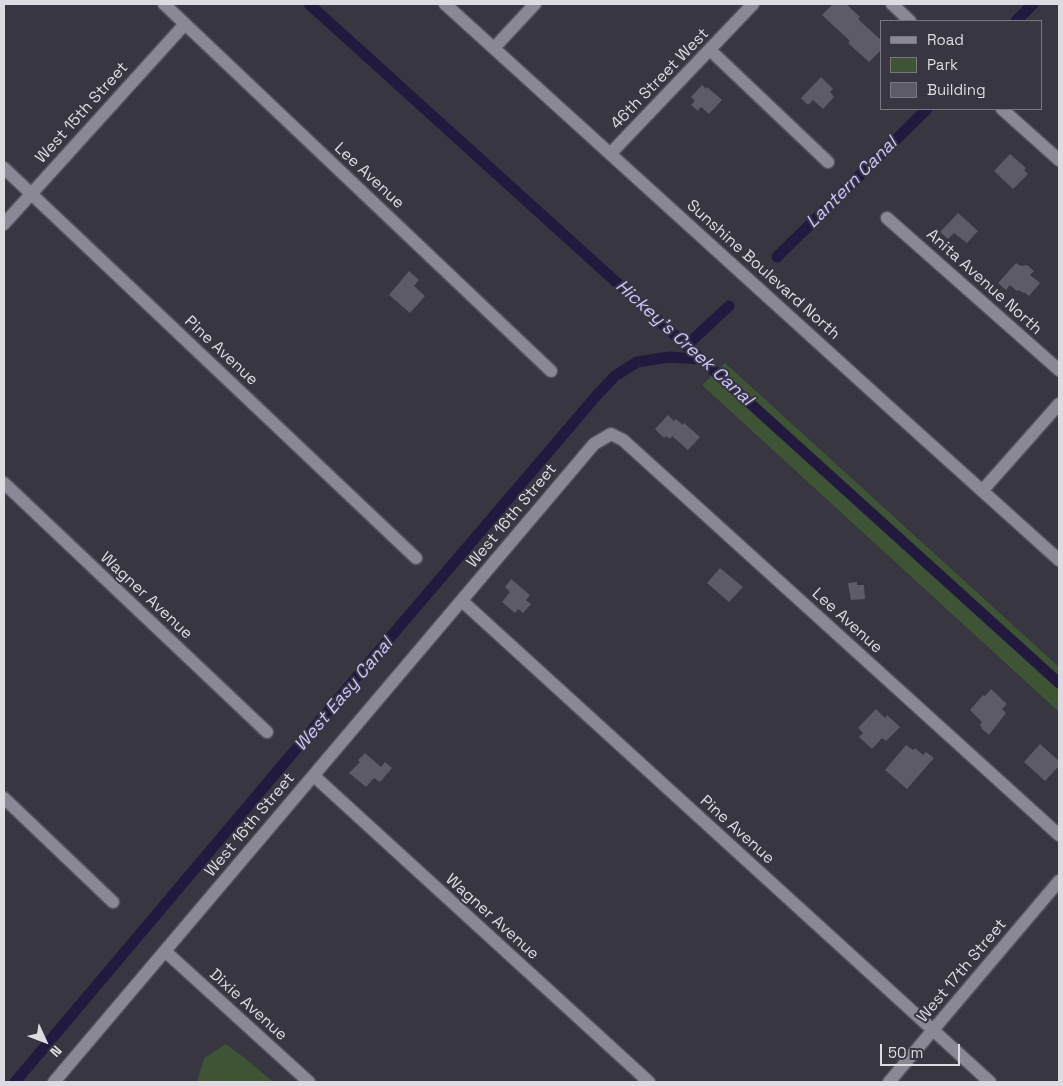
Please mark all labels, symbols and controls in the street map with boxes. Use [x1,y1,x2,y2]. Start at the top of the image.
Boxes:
legend [880,20,1043,110]
street label: 46th Street West [607,25,713,133]
text: Road [927,30,964,49]
text: Park [927,55,958,74]
street label: West 15th Street [32,58,132,168]
text: Building [927,80,986,99]
water label: Lantern Canal [802,133,902,233]
street label: Lee Avenue [330,139,408,213]
street label: Sunshine Boulevard North [682,196,844,344]
street label: Anita Avenue North [922,225,1046,339]
water label: Hickey's Creek Canal [611,275,757,411]
street label: Pine Avenue [180,312,262,390]
street label: West 16th Street [463,460,561,572]
street label: Wagner Avenue [96,548,196,644]
street label: Lee Avenue [808,584,886,658]
water label: West Easy Canal [290,634,398,756]
street label: West 16th Street [201,769,299,881]
street label: Pine Avenue [696,792,778,868]
street label: Wagner Avenue [441,870,543,964]
street label: West 17th Street [913,915,1011,1027]
street label: Dixie Avenue [205,965,291,1045]
north arrow [20,1016,70,1066]
scale bar [883,1034,963,1066]
text: N [46,1042,66,1061]
text: 50 m [888,1043,923,1062]

